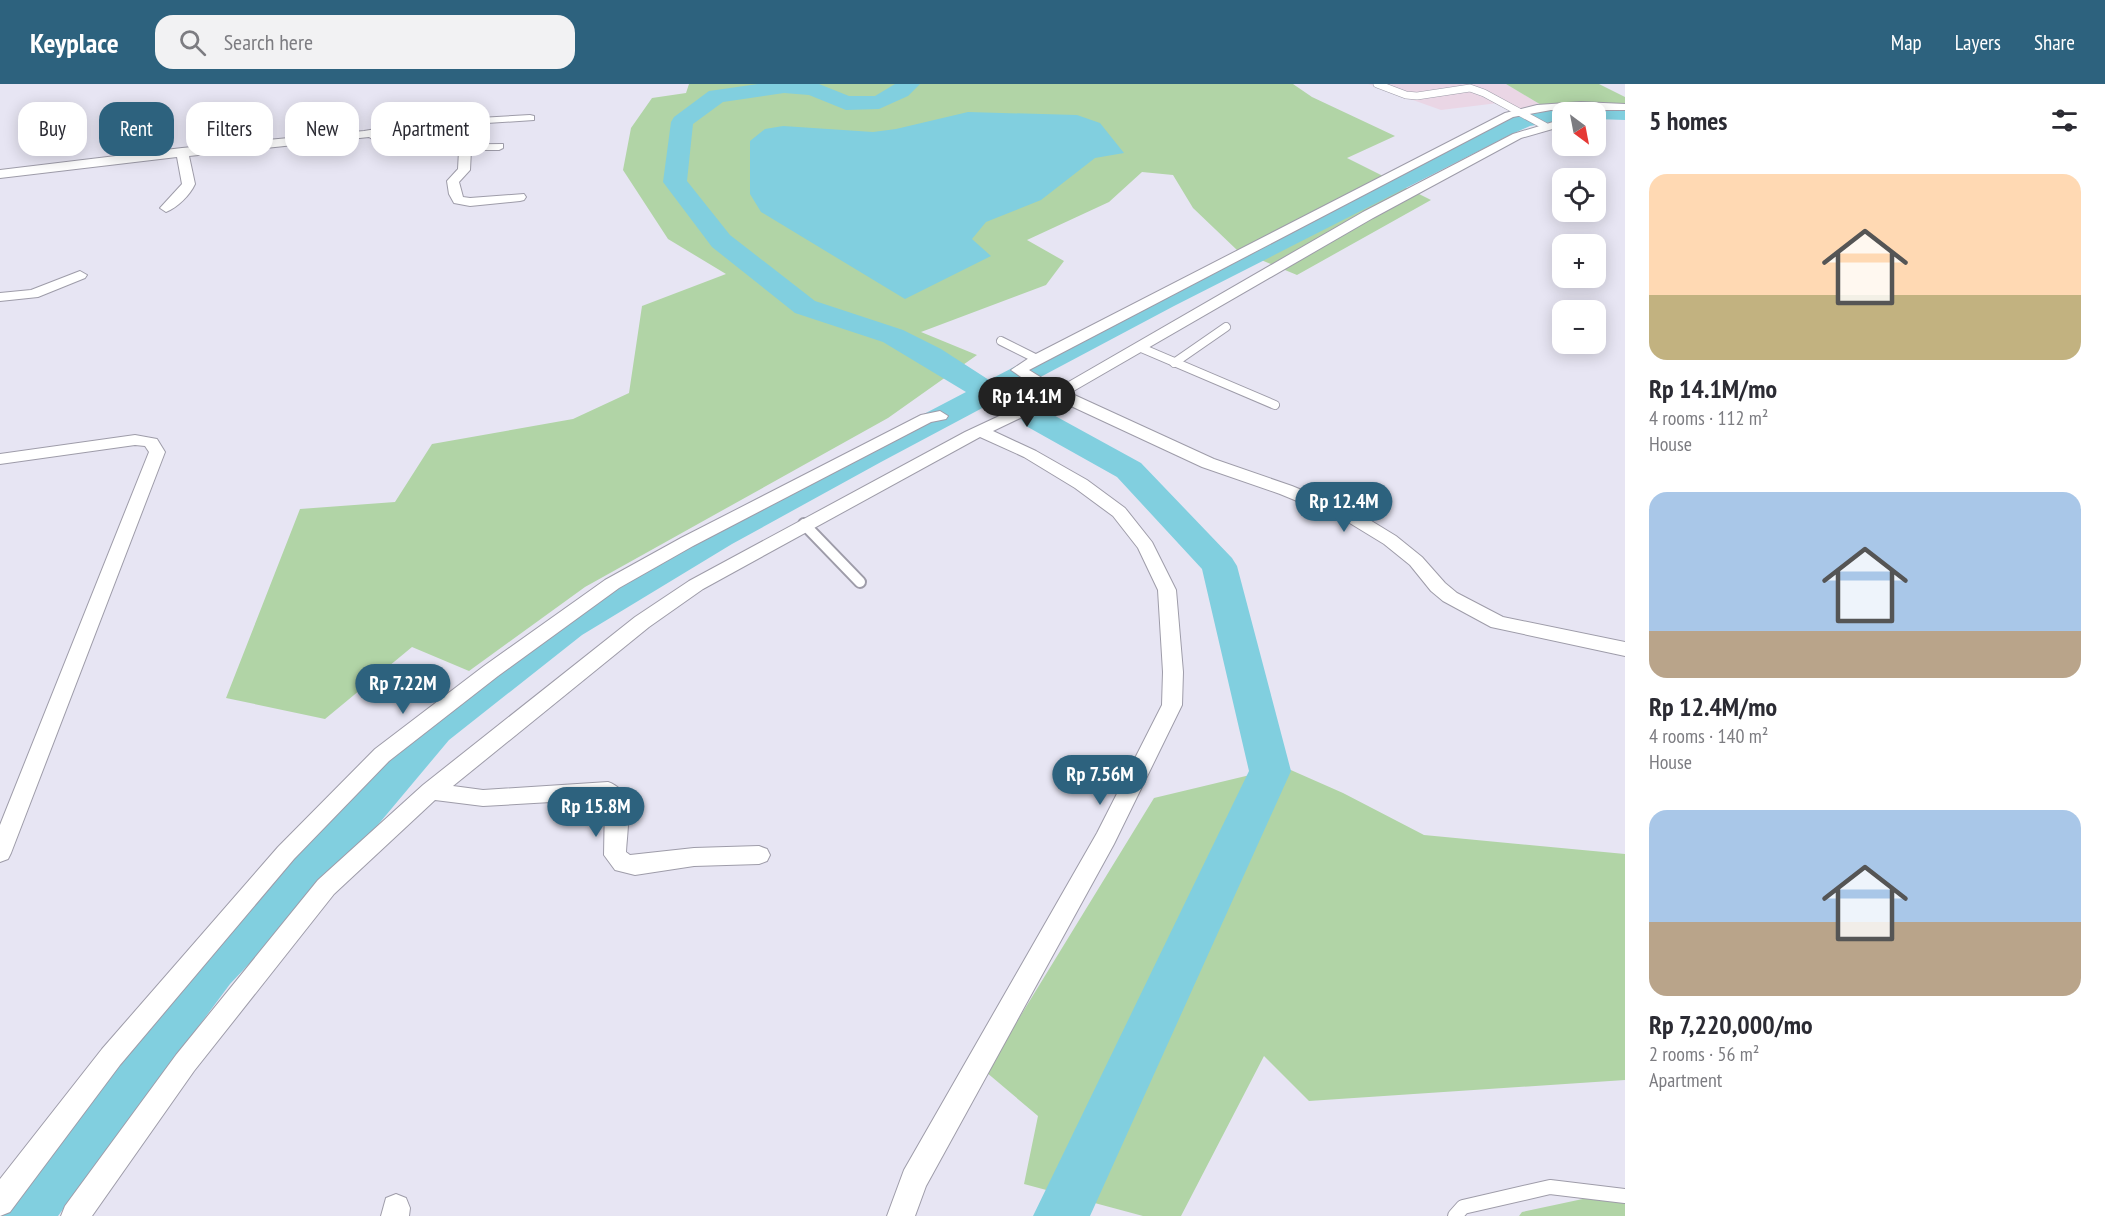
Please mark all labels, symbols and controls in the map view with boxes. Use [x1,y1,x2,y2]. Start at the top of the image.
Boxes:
search box [155,15,575,69]
text: Keyplace [30,24,119,61]
icon: search [176,26,209,59]
text: Search here [224,28,313,56]
text: Map [1891,29,1922,56]
text: Layers [1955,29,2001,56]
text: Share [2034,29,2075,56]
chip: Buy [18,102,87,156]
chip: Rent [99,102,174,156]
chip: Filters [186,102,273,156]
chip: New [285,102,359,156]
chip: Apartment [371,102,490,156]
north arrow [1552,102,1606,156]
map controls [1552,102,1606,354]
text: 5 homes [1649,104,1727,137]
icon: filters [2048,104,2081,137]
button: locate [1552,168,1606,222]
icon: home [1811,213,1919,321]
button: + [1552,234,1606,288]
button: − [1552,300,1606,354]
text: Rp 14.1M/mo [1649,372,1777,405]
pin: Rp 14.1M [965,377,1089,428]
text: Rp 14.1M [992,383,1062,409]
text: 4 rooms · 112 m² [1649,405,1768,431]
text: House [1649,431,1692,457]
pin: Rp 12.4M [1282,482,1406,533]
text: Rp 12.4M [1309,488,1379,514]
icon: home [1811,531,1919,639]
pin: Rp 7.22M [341,664,465,715]
text: Rp 7.22M [369,670,437,696]
text: Rp 12.4M/mo [1649,690,1777,723]
text: 4 rooms · 140 m² [1649,723,1768,749]
text: House [1649,749,1692,775]
pin: Rp 7.56M [1038,755,1162,806]
text: Rp 7.56M [1066,761,1134,787]
pin: Rp 15.8M [534,787,658,838]
text: Rp 15.8M [561,793,631,819]
icon: home [1811,849,1919,957]
text: Rp 7,220,000/mo [1649,1008,1813,1041]
text: 2 rooms · 56 m² [1649,1041,1759,1067]
text: Apartment [1649,1067,1722,1093]

